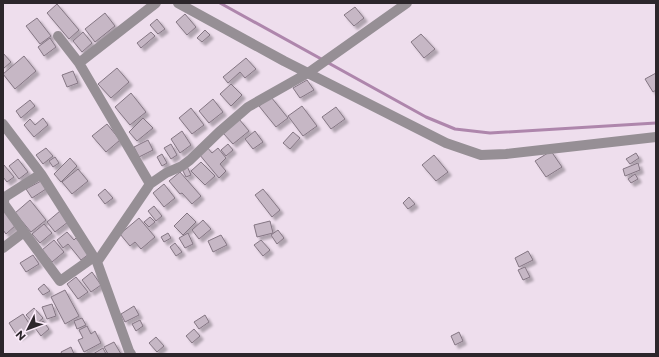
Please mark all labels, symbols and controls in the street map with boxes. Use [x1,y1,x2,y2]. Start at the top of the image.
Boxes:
north arrow [8,309,48,349]
text: N [12,328,29,344]

